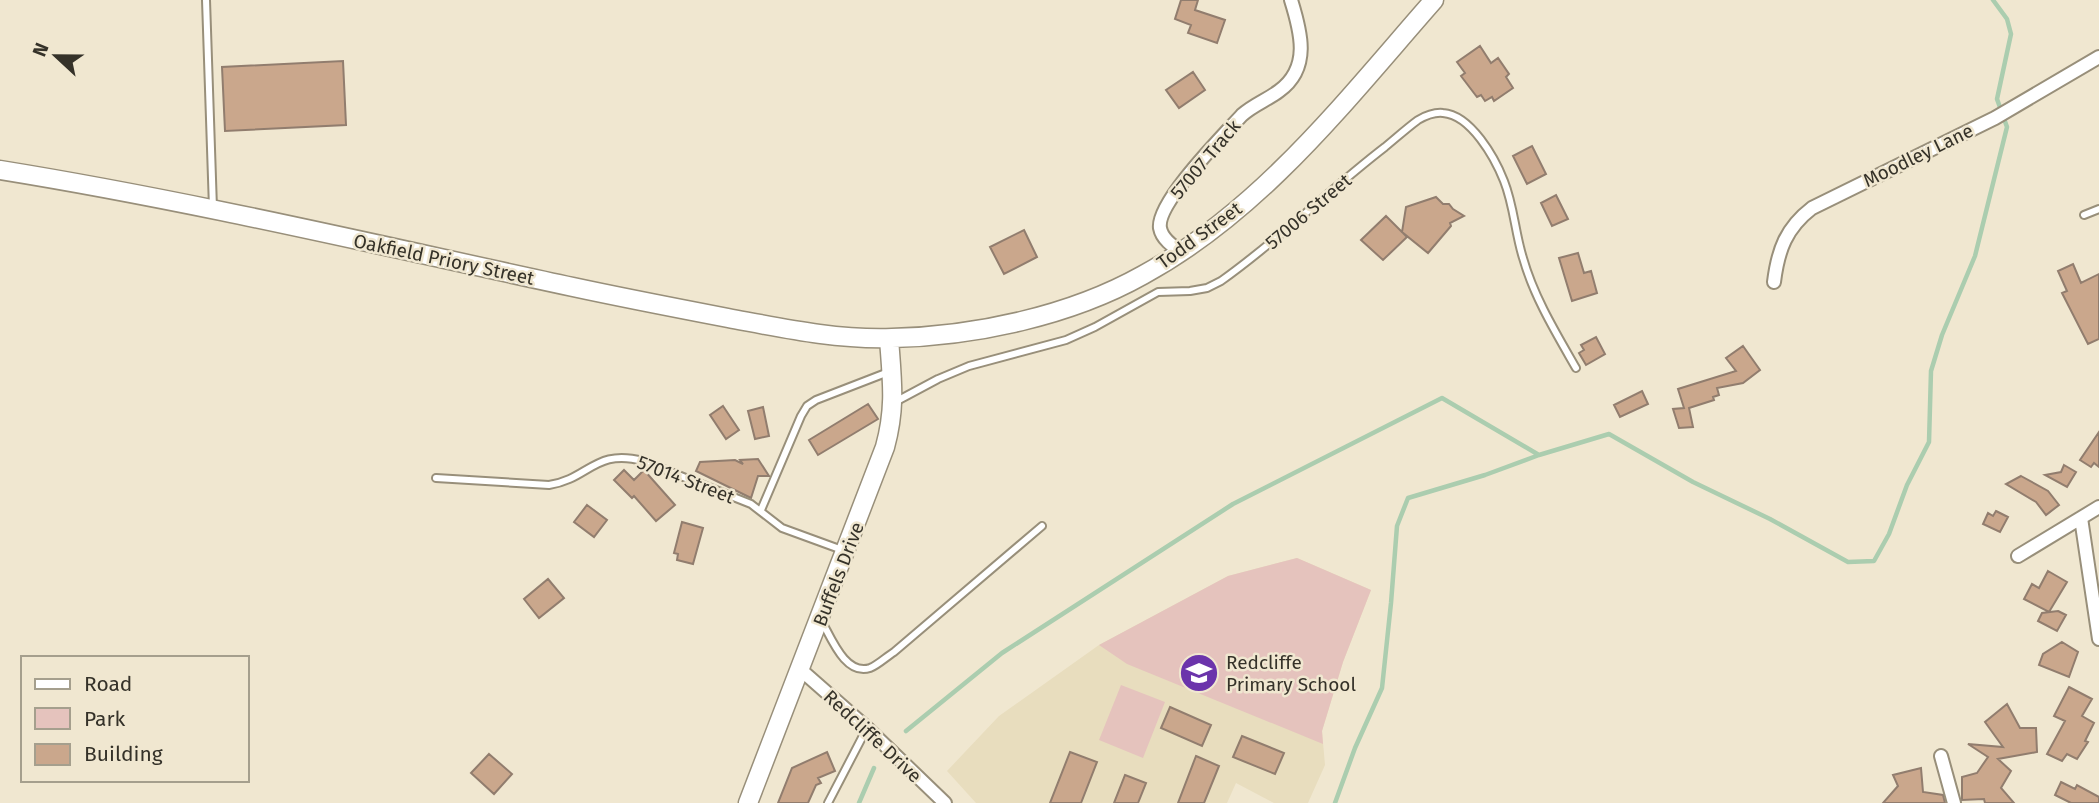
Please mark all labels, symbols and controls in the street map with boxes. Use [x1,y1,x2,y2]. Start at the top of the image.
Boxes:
north arrow [21,21,91,91]
text: N [28,40,54,60]
street label: 57007 Track [1166,115,1245,204]
street label: Moodley Lane [1859,119,1977,192]
street label: 57006 Street [1261,169,1356,254]
street label: Todd Street [1152,197,1246,274]
street label: Oakfield Priory Street [352,229,536,290]
street label: 57014 Street [634,450,738,509]
street label: Buffels Drive [808,519,869,629]
place label: Redcliffe Primary School [1226,651,1356,696]
school or university icon: Redcliffe Primary School [1178,652,1220,694]
legend [21,656,248,782]
text: Road [84,671,132,697]
street label: Redcliffe Drive [819,685,926,788]
text: Park [84,706,126,732]
text: Building [84,741,163,767]

